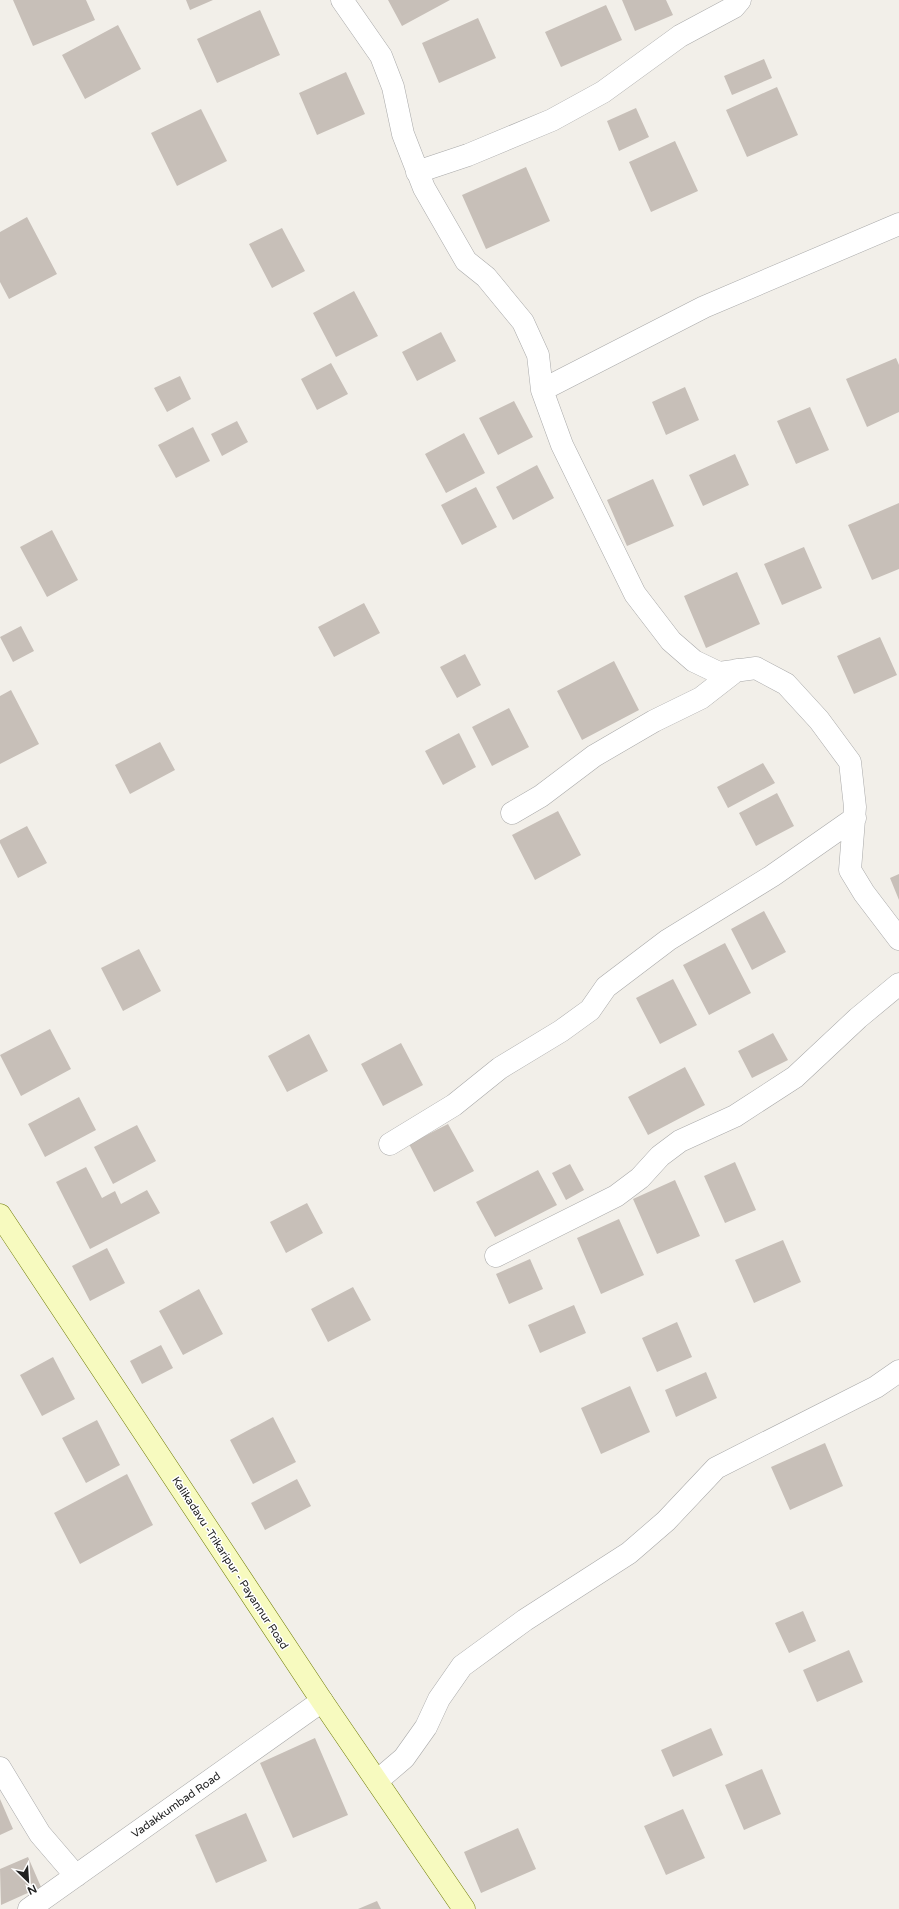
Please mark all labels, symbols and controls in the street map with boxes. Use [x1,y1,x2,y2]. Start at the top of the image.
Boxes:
street label: Kalikadavu -Trikaripur - Payannur Road [169,1474,291,1652]
street label: Vadakkumbad Road [129,1769,223,1841]
north arrow [8,1861,48,1901]
text: N [25,1882,39,1897]

